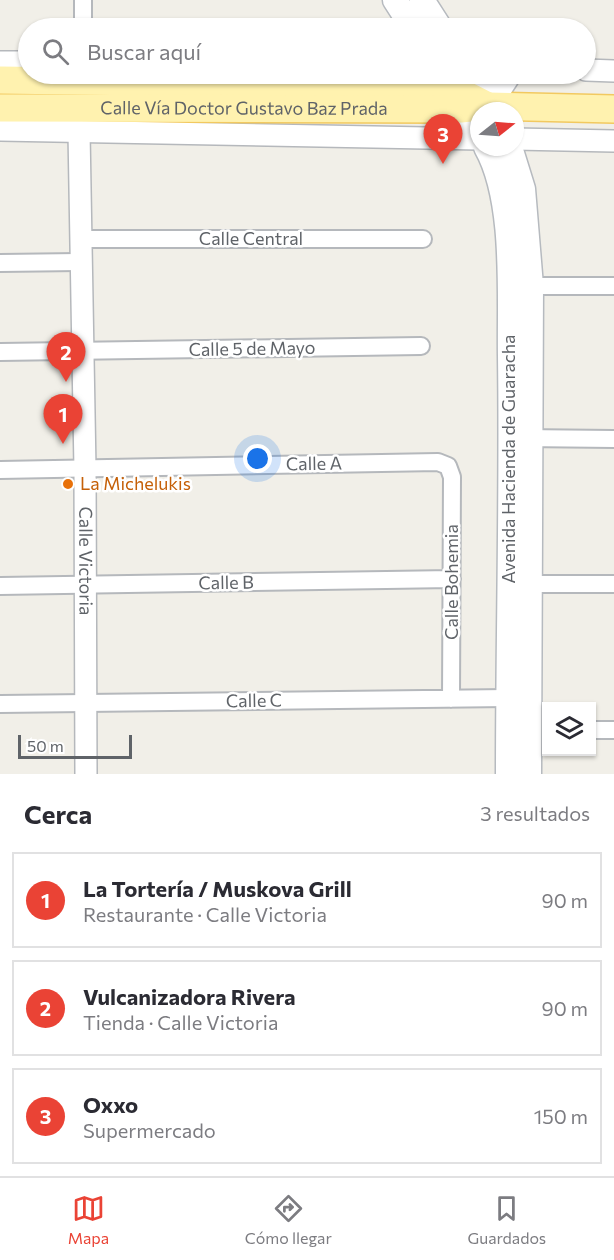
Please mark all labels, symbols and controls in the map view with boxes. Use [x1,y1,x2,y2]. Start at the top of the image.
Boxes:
search box [18,18,596,84]
icon: search [39,35,72,68]
text: Buscar aquí [87,38,201,65]
street label: Calle Vía Doctor Gustavo Baz Prada [100,96,388,119]
north arrow [470,102,524,156]
pin: 3 [424,114,462,164]
street label: Calle Central [199,227,303,249]
pin: 2 [46,332,86,382]
street label: Avenida Hacienda de Guaracha [497,335,519,583]
street label: Calle 5 de Mayo [188,336,316,360]
pin: 1 [44,394,82,444]
your location [243,444,272,473]
street label: Calle A [286,452,342,474]
place label: La Michelukis [80,472,191,494]
marker: La Michelukis [61,477,75,491]
street label: Calle Victoria [75,506,97,616]
street label: Calle Bohemia [440,524,462,640]
street label: Calle B [198,571,254,593]
street label: Calle C [226,689,282,711]
map controls [542,702,596,756]
button: layers [542,702,596,756]
scale bar [18,732,132,760]
text: 50 m [27,736,64,755]
text: Cerca [24,798,92,829]
text: 3 resultados [480,801,590,825]
text: La Tortería / Muskova Grill [83,875,352,902]
text: 1 [41,888,50,912]
text: 90 m [542,888,588,912]
text: Restaurante · Calle Victoria [83,902,327,926]
text: Vulcanizadora Rivera [83,983,296,1010]
text: 2 [40,996,51,1020]
text: 90 m [542,996,588,1020]
text: Tienda · Calle Victoria [83,1010,278,1034]
text: Oxxo [83,1091,138,1118]
text: 3 [40,1104,51,1128]
text: 150 m [534,1104,588,1128]
text: Supermercado [83,1118,216,1142]
tab: Mapa [68,1192,109,1247]
tab: Cómo llegar [245,1192,332,1247]
tab: Guardados [467,1192,546,1247]

